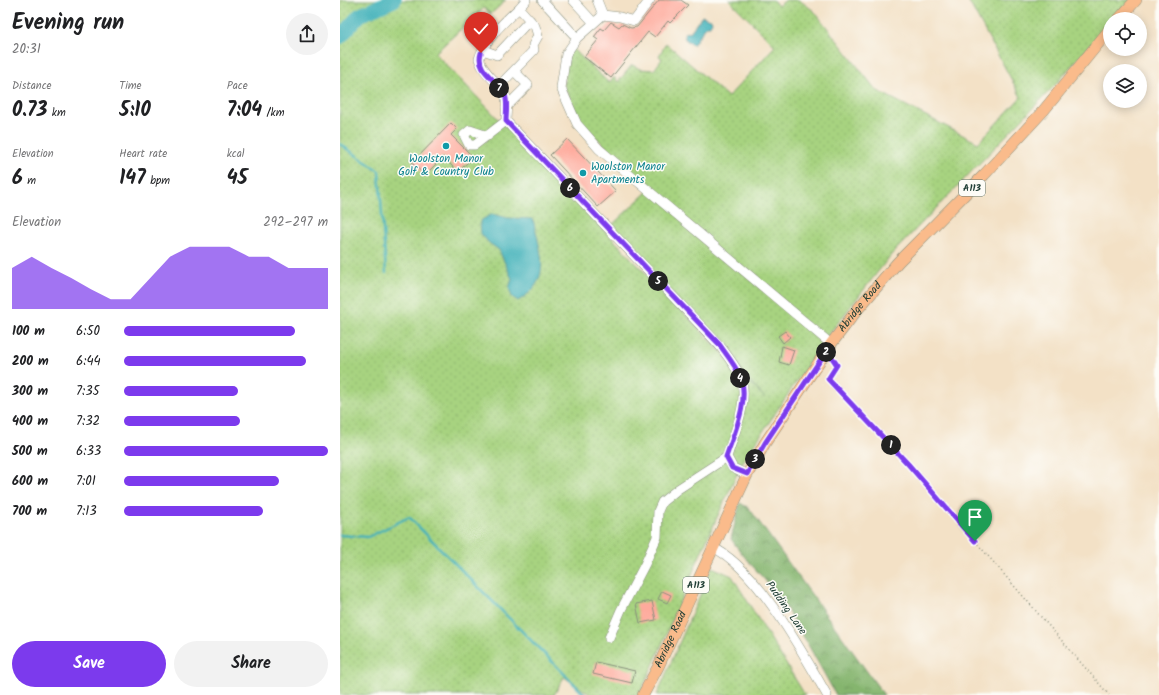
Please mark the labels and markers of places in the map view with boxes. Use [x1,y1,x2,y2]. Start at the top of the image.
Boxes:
pin [464,12,498,53]
pin: 7 [489,78,509,98]
marker: Woolston Manor Golf & Country Club [441,141,451,151]
place label: Woolston Manor Golf & Country Club [398,150,494,181]
place label: Woolston Manor Apartments [591,158,666,189]
marker: Woolston Manor Apartments [578,168,588,178]
pin: 6 [560,178,580,198]
pin: 5 [648,271,668,291]
pin: 2 [816,342,836,362]
pin: 4 [730,368,750,388]
pin: 1 [881,435,901,455]
pin: 3 [745,449,765,469]
pin [958,500,992,541]

